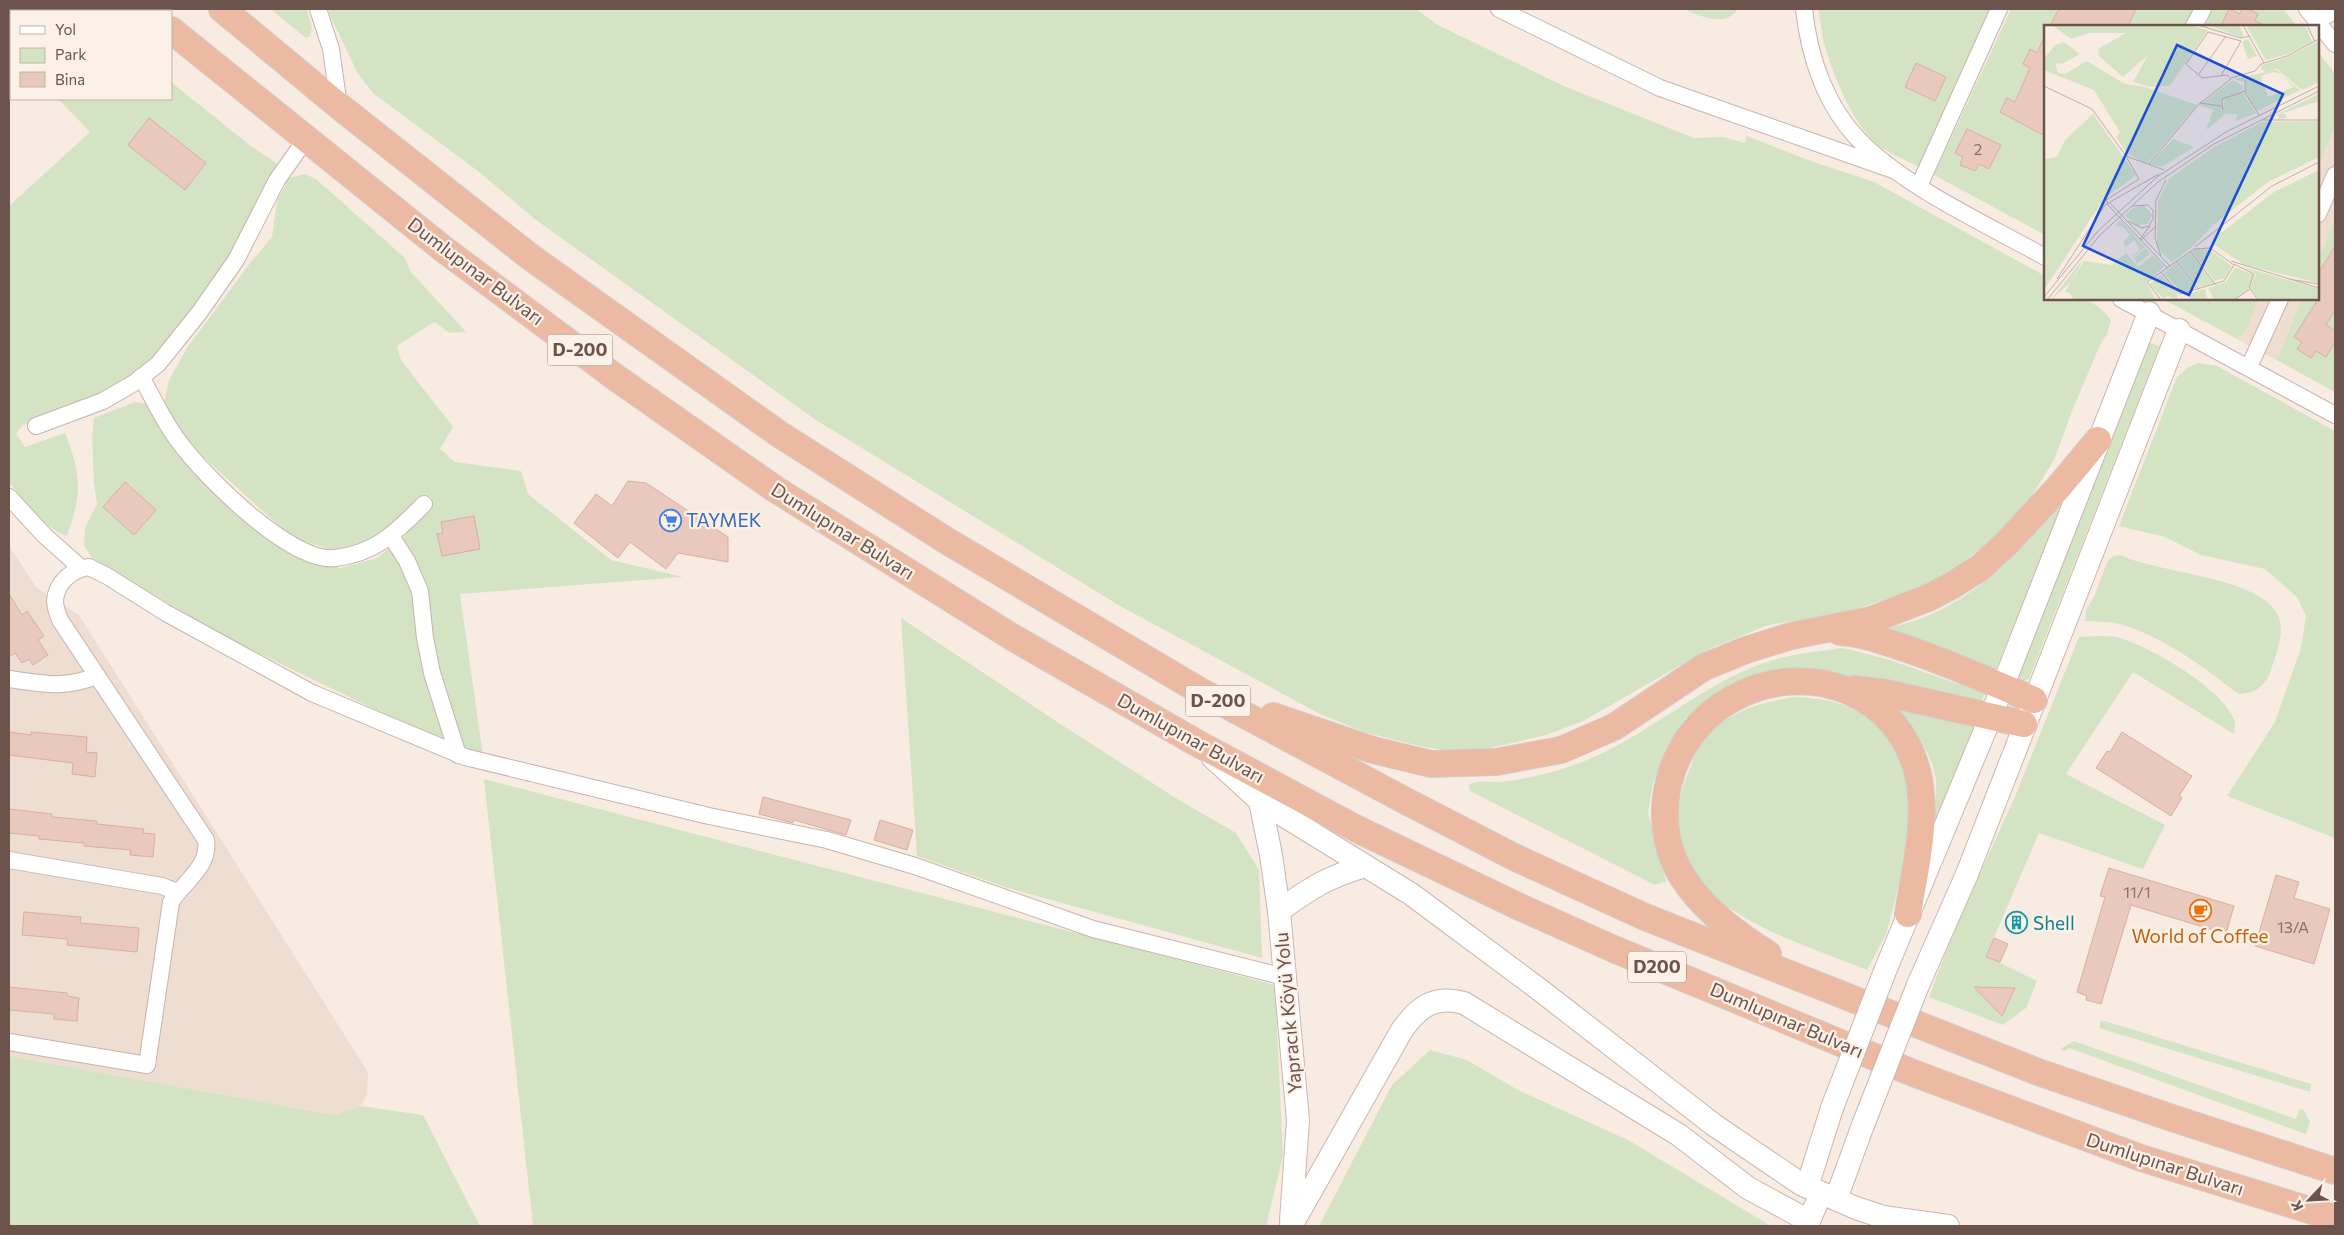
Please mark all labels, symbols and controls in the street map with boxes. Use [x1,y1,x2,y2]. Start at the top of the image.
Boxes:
legend [10,10,172,100]
text: Yol [55,20,76,38]
inset map [2044,25,2319,300]
text: Park [55,45,86,63]
text: Bina [55,70,85,88]
house number: 2 [1974,139,1983,158]
street label: Dumlupınar Bulvarı [404,212,549,329]
road number: D-200 [548,334,612,366]
street label: Dumlupınar Bulvarı [767,477,919,584]
supermarket icon: TAYMEK [658,508,682,532]
place label: TAYMEK [686,508,762,531]
road number: D-200 [1186,686,1250,716]
street label: Dumlupınar Bulvarı [1114,688,1269,787]
house number: 11/1 [2123,882,2151,901]
cafe icon: World of Coffee [2188,898,2212,922]
building icon: Shell [2005,911,2029,935]
place label: Shell [2033,911,2075,934]
house number: 13/A [2277,917,2309,936]
place label: World of Coffee [2131,924,2269,947]
street label: Yapracık Köyü Yolu [1269,931,1306,1095]
road number: D200 [1628,952,1686,982]
street label: Dumlupınar Bulvarı [1707,977,1867,1062]
street label: Dumlupınar Bulvarı [2083,1127,2247,1200]
north arrow [2284,1175,2334,1225]
text: K [2287,1197,2307,1214]

